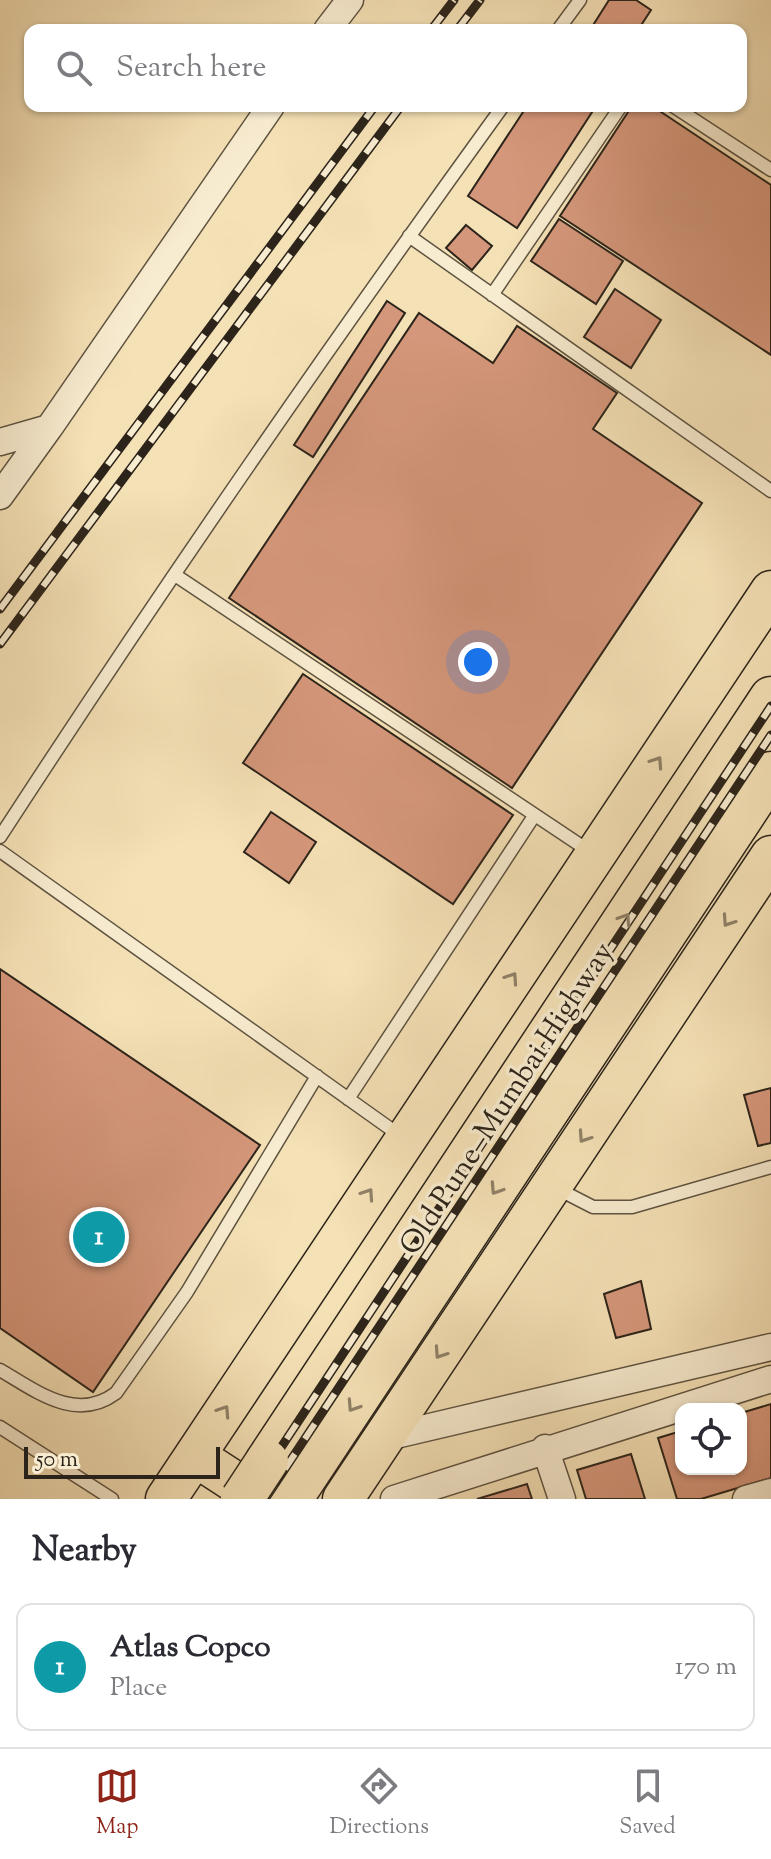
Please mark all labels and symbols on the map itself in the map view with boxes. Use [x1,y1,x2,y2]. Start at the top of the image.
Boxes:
your location [458,642,498,682]
one-way arrow [647,756,662,770]
one-way arrow [723,912,738,926]
one-way arrow [615,913,630,928]
street label: Old Pune–Mumbai Highway [390,934,626,1264]
one-way arrow [502,972,517,986]
one-way arrow [579,1128,594,1143]
one-way arrow [490,1181,505,1195]
one-way arrow [358,1188,373,1202]
pin: 1 [73,1207,125,1267]
one-way arrow [434,1345,449,1359]
one-way arrow [347,1398,362,1412]
one-way arrow [214,1405,229,1419]
scale bar [24,1443,220,1479]

